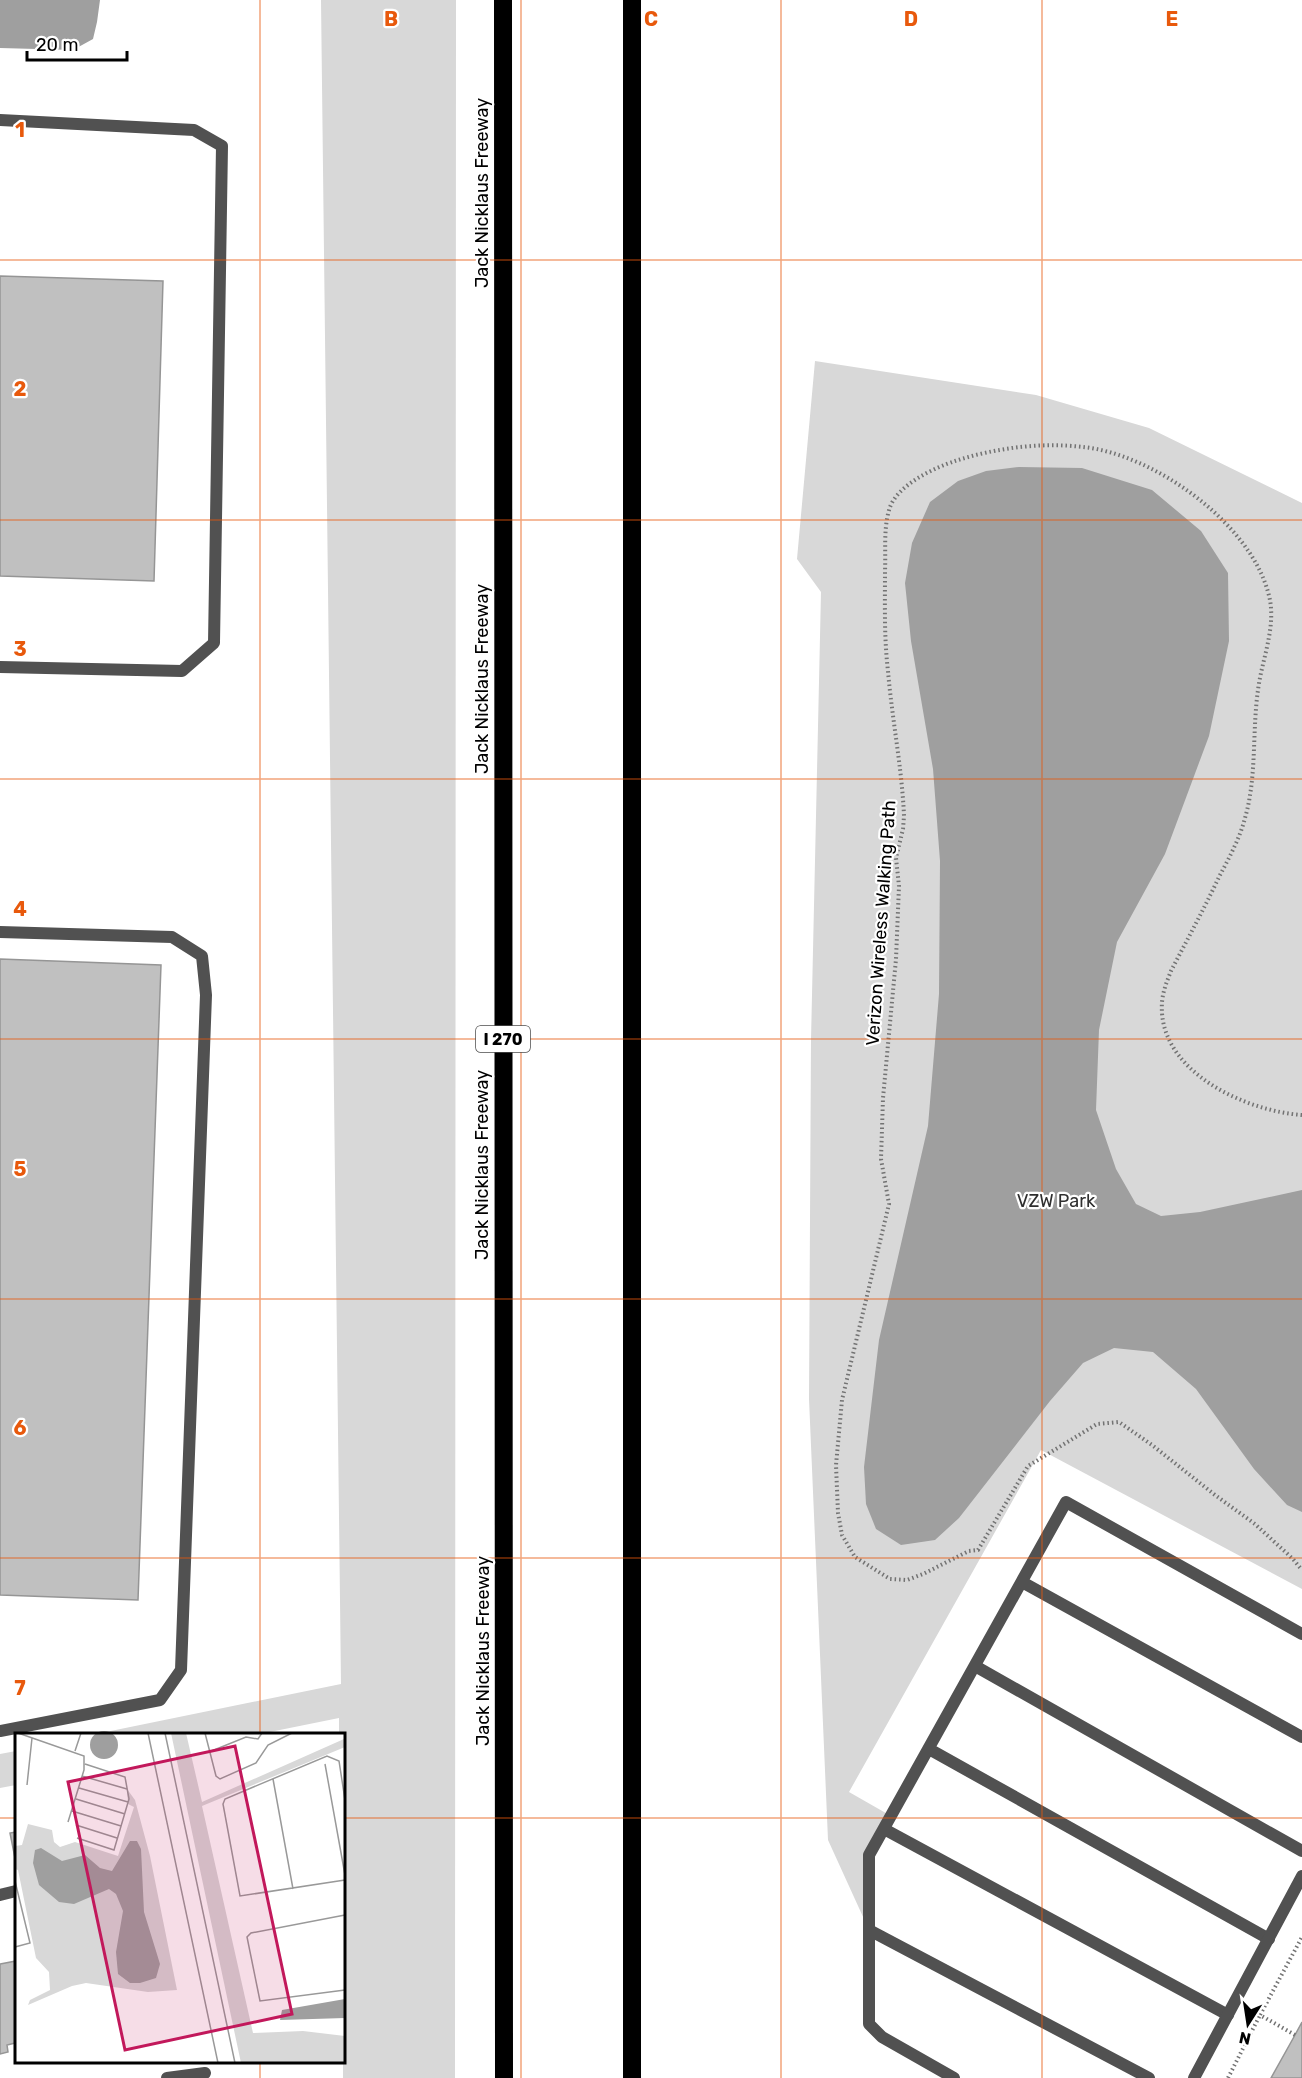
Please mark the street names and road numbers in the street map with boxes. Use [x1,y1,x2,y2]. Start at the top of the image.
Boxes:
street label: Jack Nicklaus Freeway [471,98,493,288]
street label: Jack Nicklaus Freeway [471,584,493,774]
street label: Verizon Wireless Walking Path [861,799,901,1047]
road number: I 270 [476,1026,530,1052]
street label: Jack Nicklaus Freeway [471,1070,493,1260]
street label: Jack Nicklaus Freeway [472,1556,494,1746]

